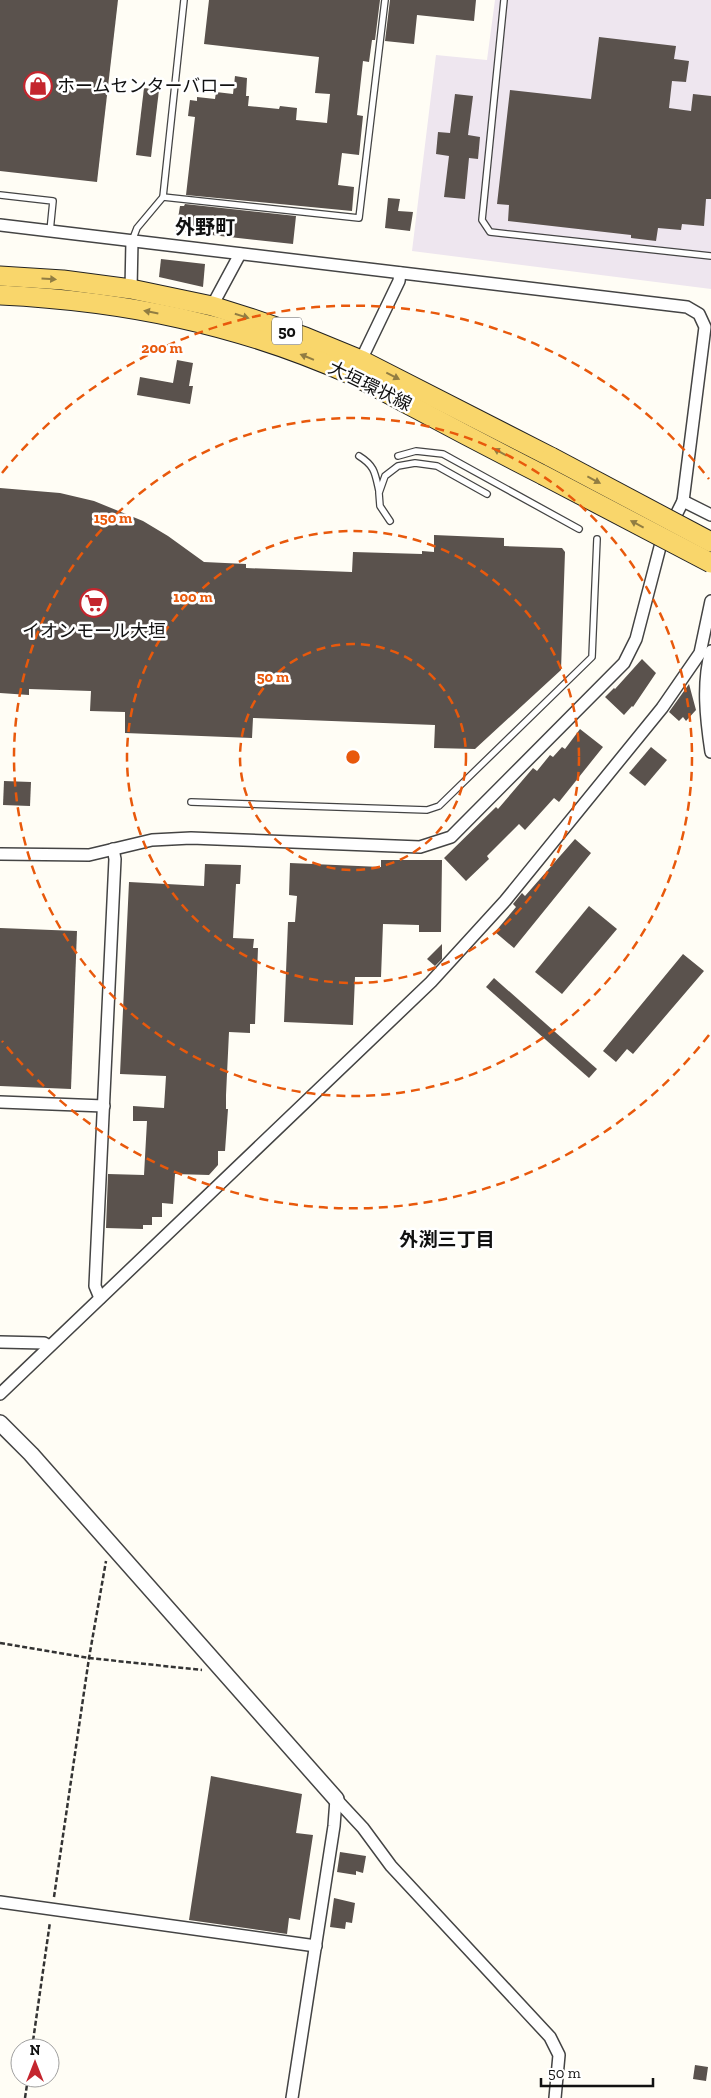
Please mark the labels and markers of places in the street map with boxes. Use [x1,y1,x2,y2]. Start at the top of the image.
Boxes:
shop icon: ホームセンターバロー [23,71,53,101]
place label: ホームセンターバロー [57,75,236,97]
supermarket icon: イオンモール大垣 [79,588,109,618]
place label: イオンモール大垣 [22,620,166,642]
centre of rings [344,748,362,766]

